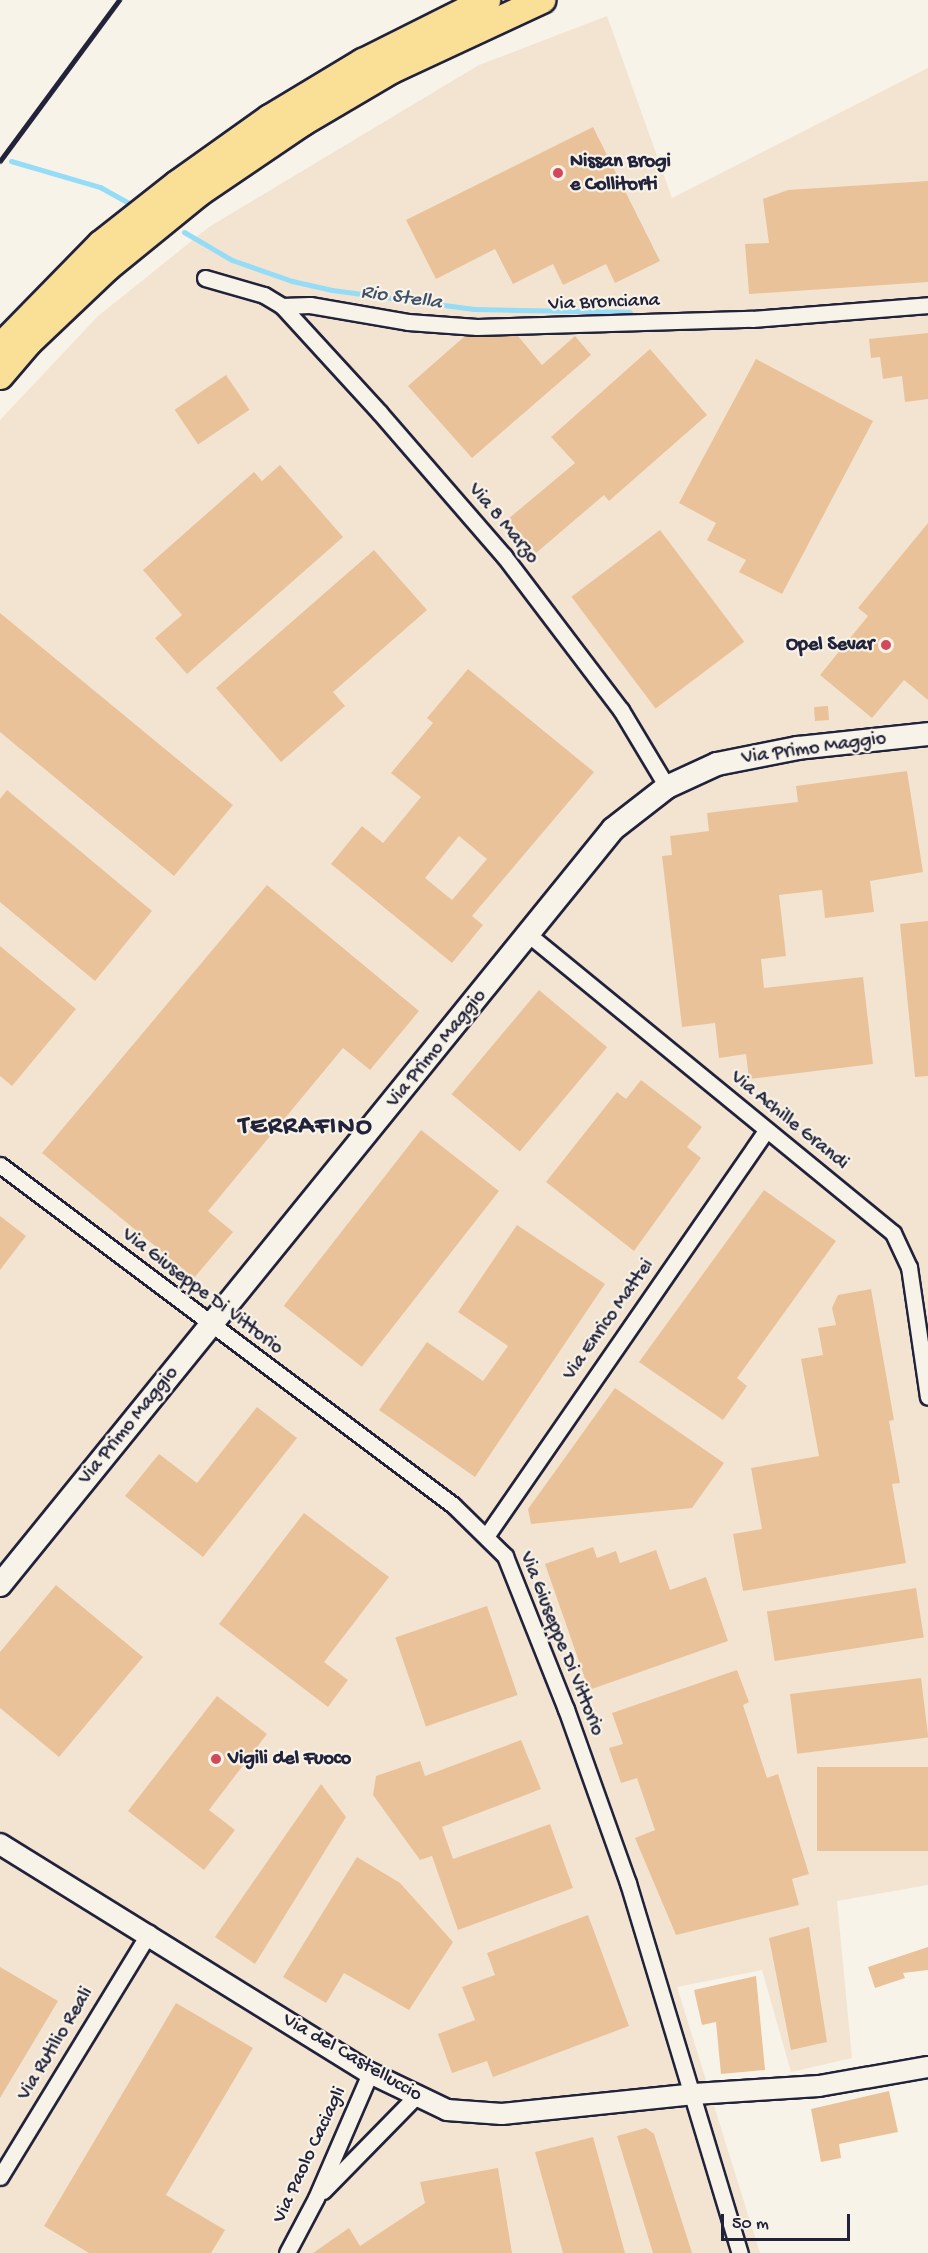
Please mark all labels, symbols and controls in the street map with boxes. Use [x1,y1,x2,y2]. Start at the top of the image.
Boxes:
place label: Nissan Brogi e Collitorti [570,150,671,197]
marker: Nissan Brogi e Collitorti [551,166,565,180]
water label: Rio Stella [359,281,443,317]
street label: Via Bronciana [548,289,660,317]
street label: Via 8 Marzo [462,479,544,569]
place label: Opel Sevar [786,633,874,657]
marker: Opel Sevar [879,638,893,652]
street label: Via Primo Maggio [740,727,888,771]
street label: Via Primo Maggio [382,985,492,1113]
street label: Via Achille Grandi [725,1066,853,1176]
district label: TERRAFINO [239,1112,373,1144]
street label: Via Giuseppe Di Vittorio [116,1223,288,1361]
street label: Via Enrico Mattei [558,1255,660,1385]
street label: Via Primo Maggio [74,1362,184,1490]
street label: Via Giuseppe Di Vittorio [513,1549,609,1739]
place label: Vigili del Fuoco [228,1747,351,1771]
marker: Vigili del Fuoco [209,1752,223,1766]
street label: Via Rutilio Reali [13,1983,99,2105]
street label: Via del Castelluccio [278,2008,426,2108]
street label: Via Paolo Caciagli [268,2083,352,2227]
scale bar [724,2202,853,2240]
text: 50 m [732,2214,769,2235]

